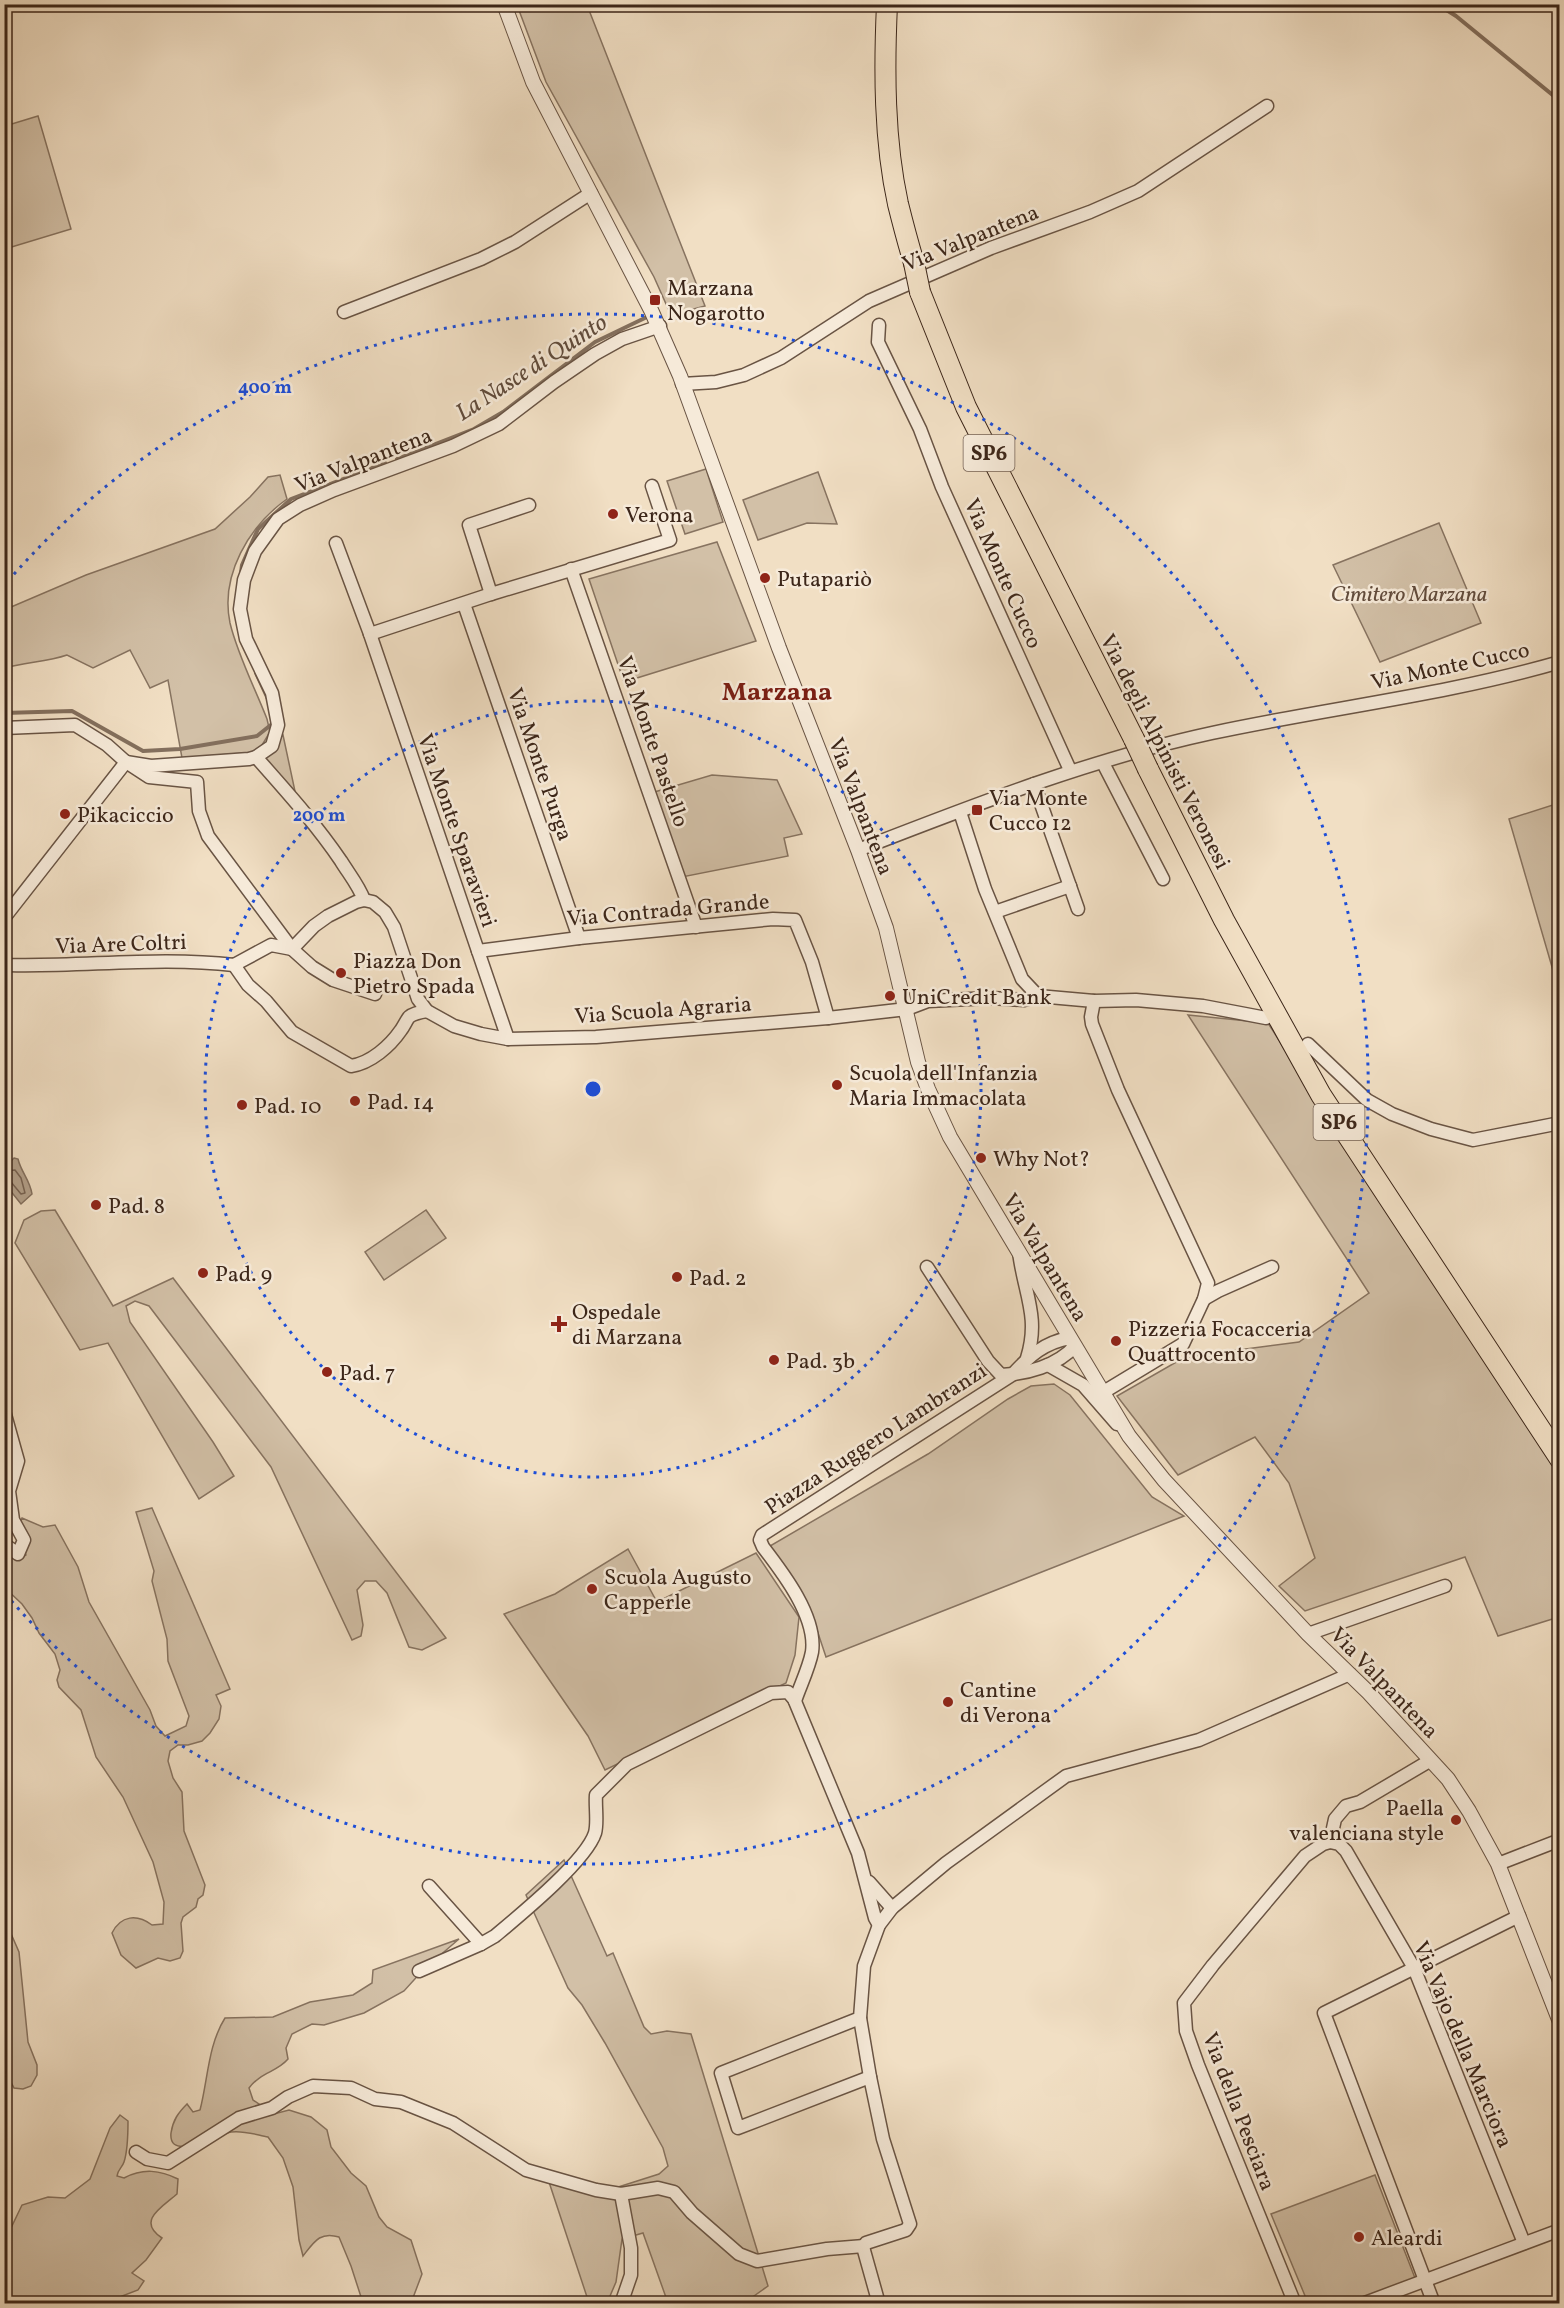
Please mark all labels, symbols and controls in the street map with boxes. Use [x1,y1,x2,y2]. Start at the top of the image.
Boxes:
street label: Via Valpantena [898,198,1044,281]
place label: Marzana Nogarotto [667,274,765,330]
marker: Marzana Nogarotto [648,293,662,307]
water label: La Nasce di Quinto [449,307,615,431]
text: 400 m [238,376,292,401]
street label: Via Valpantena [291,421,437,502]
road number: SP6 [964,435,1014,471]
street label: Via Monte Cucco [955,494,1049,654]
place label: Verona [625,501,693,532]
marker: Verona [606,507,620,521]
place label: Putapariò [777,565,872,596]
marker: Putapariò [758,571,772,585]
park label: Cimitero Marzana [1331,580,1487,611]
street label: Via degli Alpinisti Veronesi [1091,629,1237,875]
street label: Via Monte Cucco [1368,636,1533,699]
street label: Via Monte Pastello [608,652,695,832]
district label: Marzana [722,675,832,711]
street label: Via Monte Purga [498,684,579,845]
street label: Via Monte Sparavieri [408,730,503,932]
street label: Via Valpantena [819,734,900,880]
place label: Via Monte Cucco 12 [989,784,1088,840]
place label: Pikaciccio [77,801,174,832]
marker: Via Monte Cucco 12 [970,803,984,817]
text: 200 m [293,804,345,829]
marker: Pikaciccio [58,807,72,821]
street label: Via Contrada Grande [566,887,771,936]
street label: Via Are Coltri [55,928,187,963]
place label: Piazza Don Pietro Spada [353,947,475,1003]
marker: Piazza Don Pietro Spada [334,966,348,980]
place label: UniCredit Bank [902,983,1052,1014]
marker: UniCredit Bank [883,989,897,1003]
street label: Via Scuola Agraria [574,990,753,1033]
place label: Scuola dell'Infanzia Maria Immacolata [849,1059,1038,1115]
marker: Scuola dell'Infanzia Maria Immacolata [830,1078,844,1092]
centre of rings [583,1079,603,1099]
place label: Pad. 14 [367,1088,434,1119]
place label: Pad. 10 [254,1092,322,1123]
marker: Pad. 14 [348,1094,362,1108]
marker: Pad. 10 [235,1098,249,1112]
road number: SP6 [1314,1104,1364,1140]
place label: Why Not? [993,1145,1090,1176]
marker: Why Not? [974,1151,988,1165]
street label: Via Valpantena [993,1188,1094,1328]
place label: Pad. 8 [108,1192,165,1223]
marker: Pad. 8 [89,1198,103,1212]
place label: Pad. 9 [215,1260,272,1291]
place label: Pad. 2 [689,1264,747,1295]
marker: Pad. 9 [196,1266,210,1280]
marker: Pad. 2 [670,1270,684,1284]
place label: Ospedale di Marzana [572,1298,682,1354]
marker: Ospedale di Marzana [550,1315,568,1333]
place label: Pizzeria Focacceria Quattrocento [1128,1315,1312,1371]
marker: Pizzeria Focacceria Quattrocento [1109,1334,1123,1348]
place label: Pad. 3b [786,1347,855,1378]
marker: Pad. 3b [767,1353,781,1367]
street label: Piazza Ruggero Lambranzi [759,1357,993,1524]
place label: Pad. 7 [339,1359,395,1390]
marker: Pad. 7 [320,1365,334,1379]
place label: Scuola Augusto Capperle [604,1563,752,1619]
marker: Scuola Augusto Capperle [585,1582,599,1596]
street label: Via Valpantena [1322,1621,1445,1747]
place label: Cantine di Verona [960,1676,1051,1732]
marker: Cantine di Verona [941,1695,955,1709]
place label: Paella valenciana style [1289,1794,1444,1850]
marker: Paella valenciana style [1449,1813,1463,1827]
street label: Via Vajo della Marciora [1404,1937,1519,2153]
street label: Via della Pesciara [1193,2028,1282,2195]
place label: Aleardi [1371,2224,1443,2255]
marker: Aleardi [1352,2230,1366,2244]

